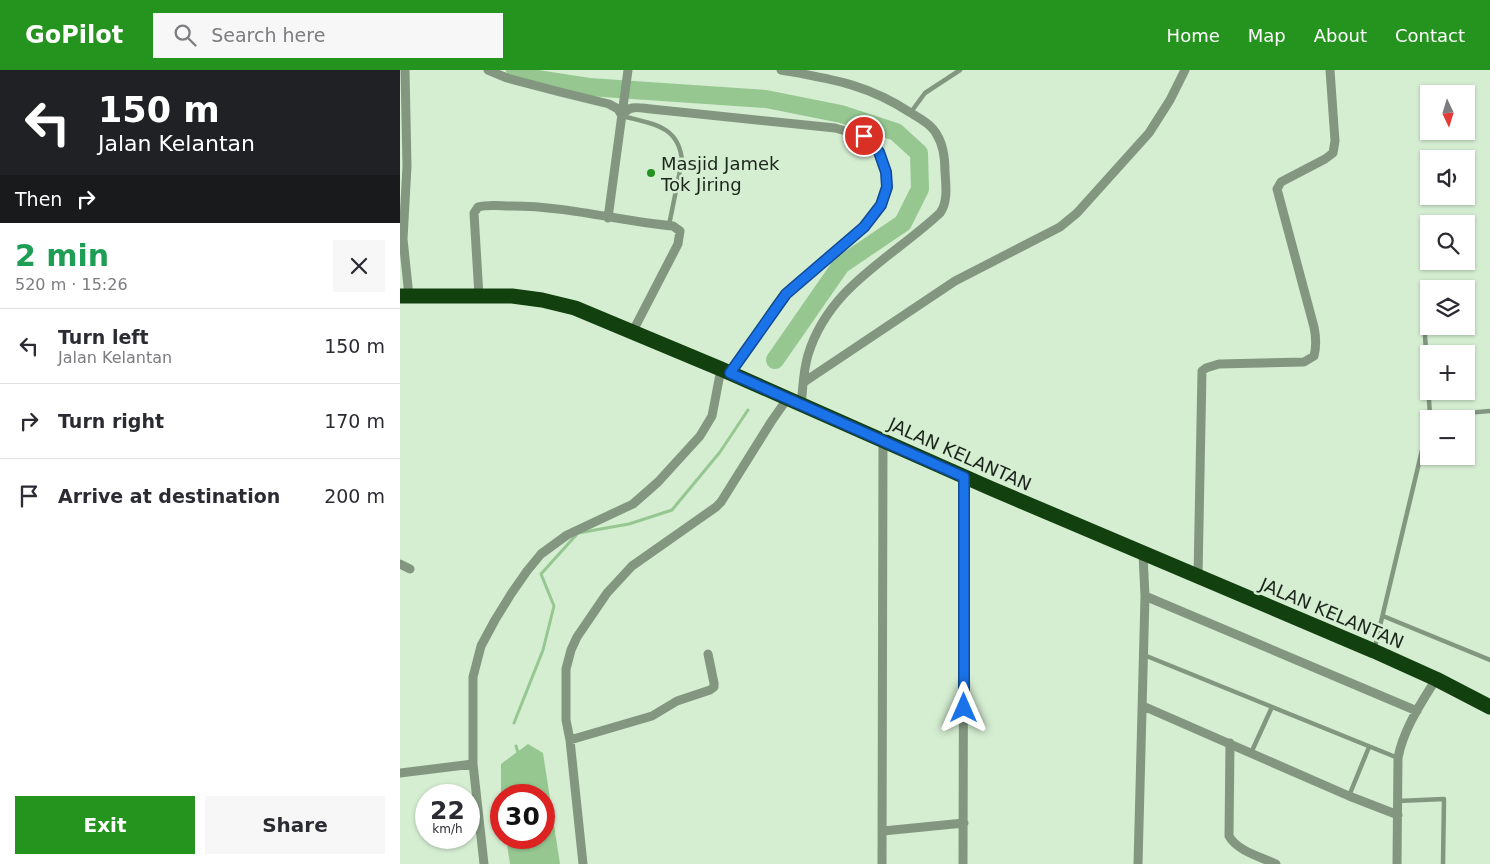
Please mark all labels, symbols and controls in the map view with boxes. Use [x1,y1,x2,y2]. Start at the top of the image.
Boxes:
search box [153,13,503,58]
text: GoPilot [25,21,123,49]
icon: search [171,21,199,49]
text: Search here [211,24,325,46]
text: Home [1167,25,1220,46]
text: Map [1248,25,1286,46]
text: About [1314,25,1367,46]
text: Contact [1395,25,1465,46]
north arrow [1420,85,1475,140]
map controls [1420,85,1475,465]
icon: left [15,90,80,155]
text: 150 m [98,90,220,130]
pin [843,115,885,157]
icon: arrive [850,122,878,150]
text: Jalan Kelantan [98,131,255,156]
button: sound [1420,150,1475,205]
place label: Masjid Jamek Tok Jiring [660,153,780,195]
marker: Masjid Jamek Tok Jiring [645,167,657,179]
icon: right [72,185,100,213]
text: Then [15,188,62,210]
button: search [1420,215,1475,270]
text: 2 min [15,238,109,273]
button: close [333,240,385,292]
text: 520 m · 15:26 [15,275,128,294]
button: layers [1420,280,1475,335]
text: Turn left [58,326,149,348]
icon: left [15,332,43,360]
text: 150 m [324,335,385,357]
button: + [1420,345,1475,400]
text: Jalan Kelantan [58,348,172,367]
icon: right [15,407,43,435]
text: Turn right [58,410,164,432]
text: 170 m [324,410,385,432]
button: − [1420,410,1475,465]
street label: JALAN KELANTAN [884,413,1035,495]
icon: arrive [15,482,43,510]
text: Arrive at destination [58,485,280,507]
text: 200 m [324,485,385,507]
street label: JALAN KELANTAN [1256,573,1407,653]
position arrow [937,681,989,733]
speed limit sign: 30 [490,784,555,849]
button: Exit [15,796,195,854]
button: Share [205,796,385,854]
text: 22 [430,796,465,825]
text: km/h [432,822,463,836]

